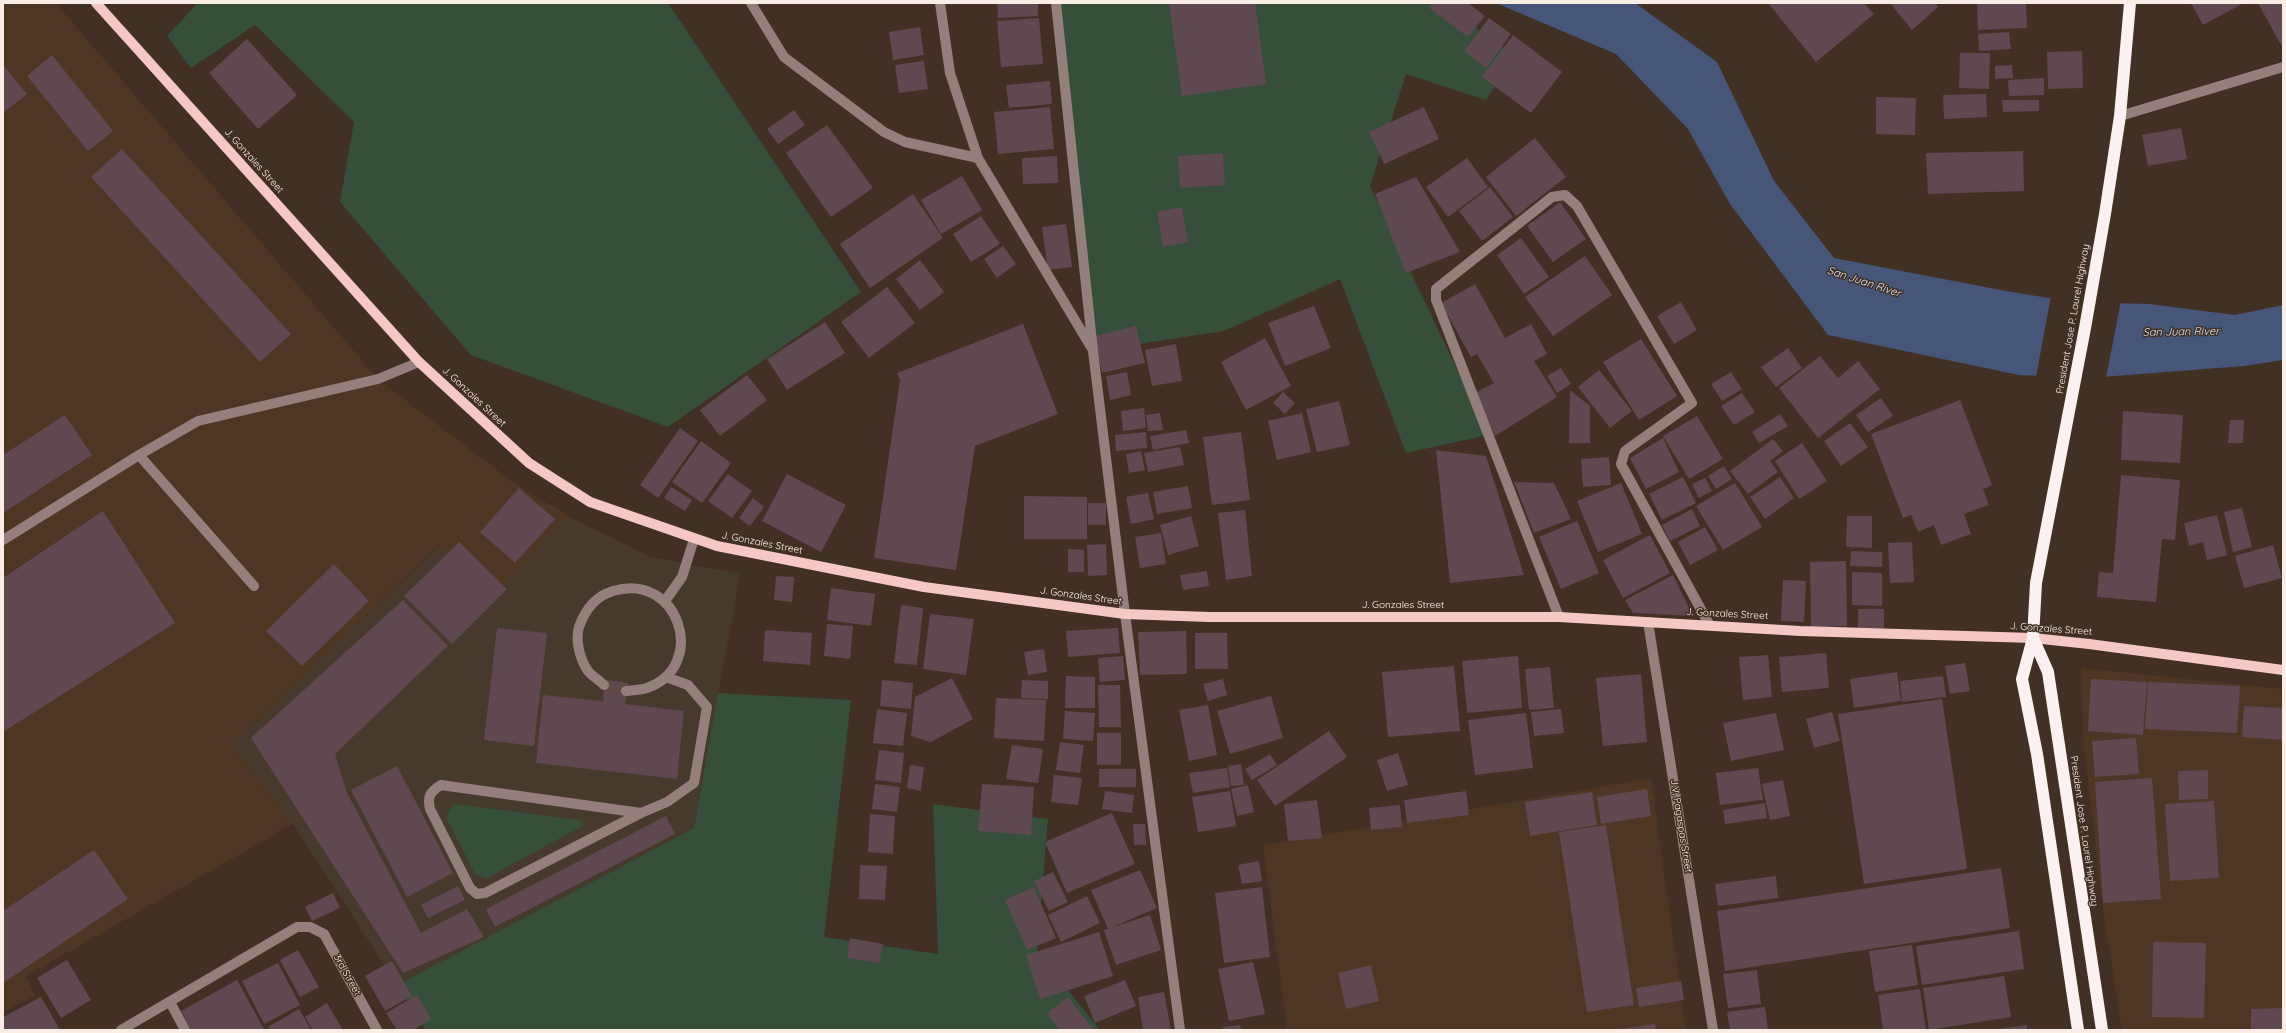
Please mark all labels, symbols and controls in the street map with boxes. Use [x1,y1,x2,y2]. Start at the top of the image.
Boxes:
street label: J. Gonzales Street [222,126,286,196]
street label: President Jose P. Laurel Highway [2054,243,2092,395]
water label: San Juan River [1825,264,1903,300]
water label: San Juan River [2143,325,2219,339]
street label: J. Gonzales Street [440,364,508,430]
street label: J. Gonzales Street [720,529,804,557]
street label: J. Gonzales Street [1039,584,1123,608]
street label: J. Gonzales Street [1362,599,1444,611]
street label: J. Gonzales Street [1686,606,1768,622]
street label: J. Gonzales Street [2009,620,2093,638]
street label: President Jose P. Laurel Highway [2067,755,2101,907]
street label: J.V. Pagaspas Street [1668,778,1694,874]
street label: 3rd Street [331,952,363,998]

